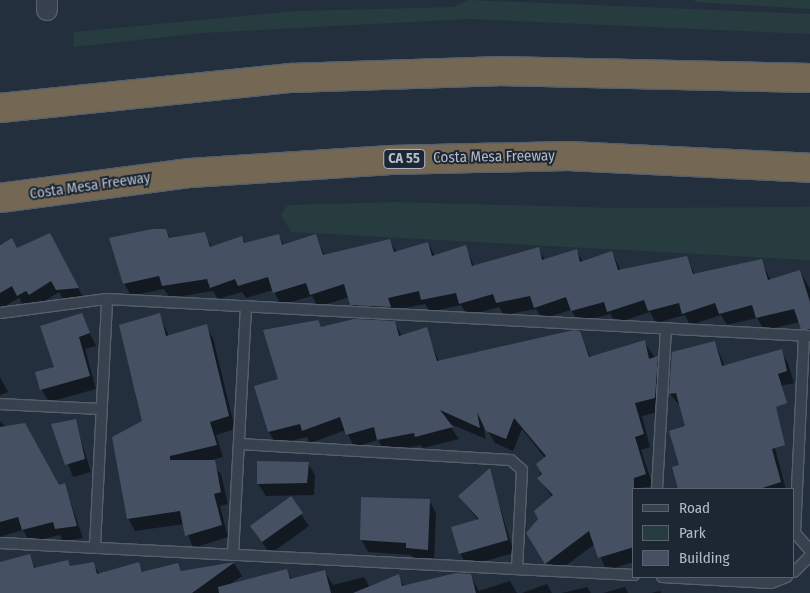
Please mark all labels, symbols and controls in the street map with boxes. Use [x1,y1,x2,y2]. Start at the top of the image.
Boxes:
street label: Costa Mesa Freeway [433,147,555,167]
road number: CA 55 [383,148,425,170]
street label: Costa Mesa Freeway [29,169,151,203]
legend [632,488,795,578]
text: Road [679,499,710,517]
text: Park [679,524,706,542]
text: Building [679,549,730,567]

